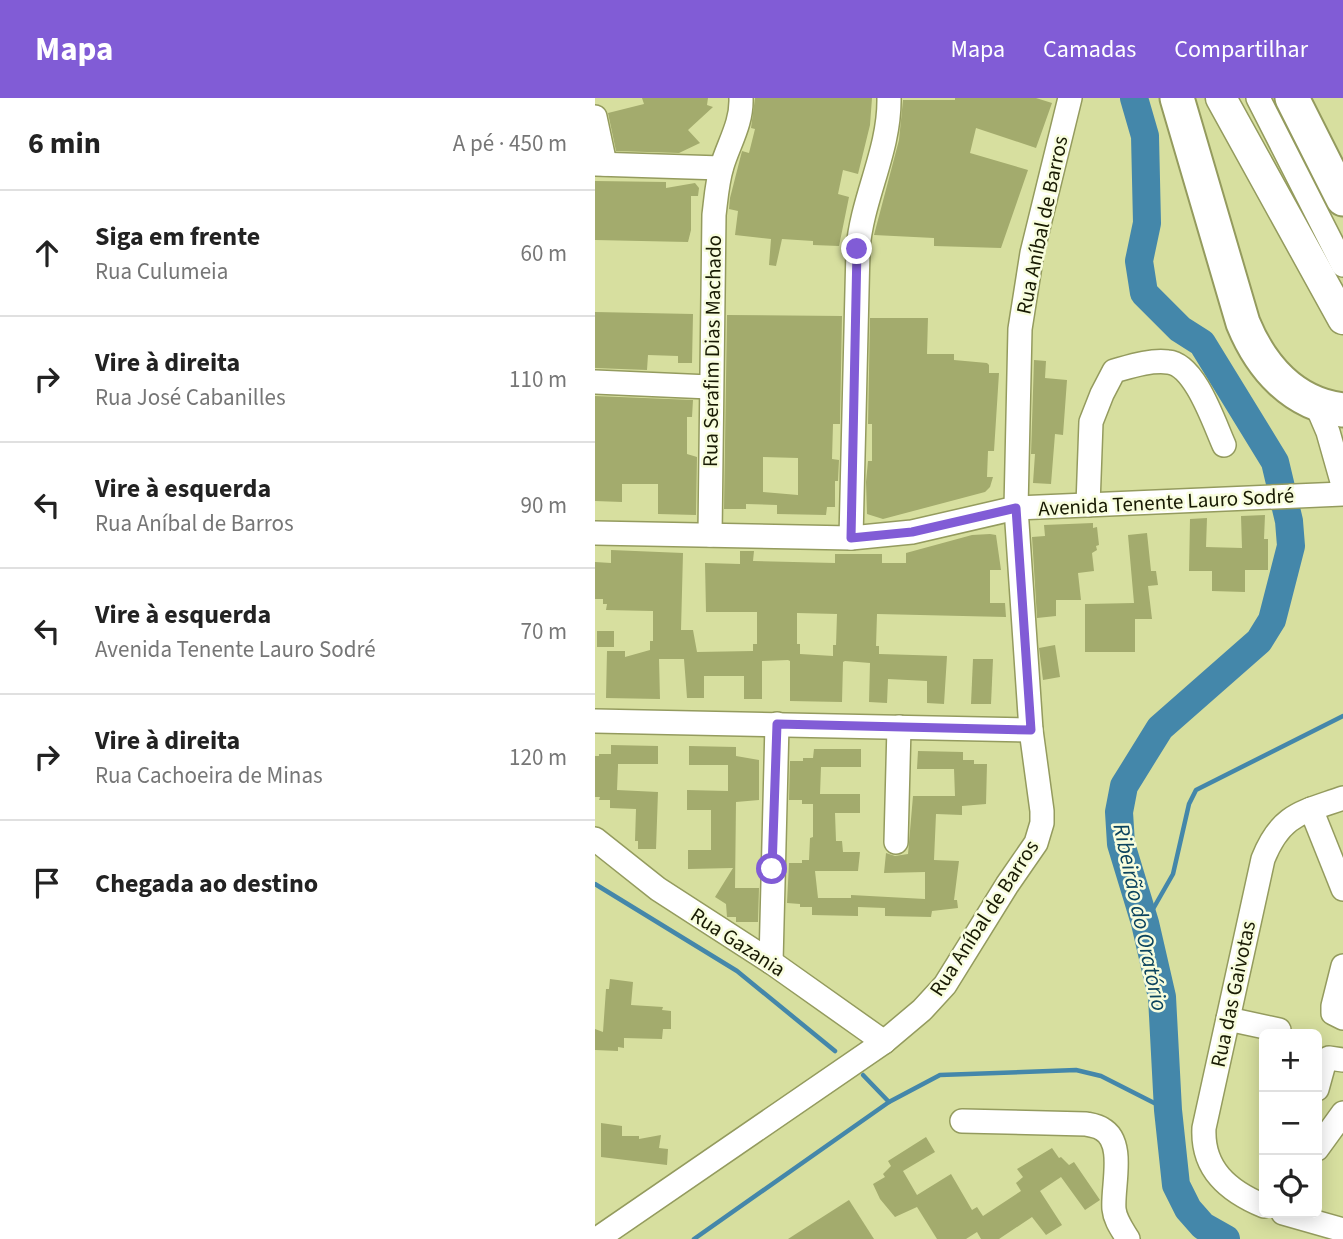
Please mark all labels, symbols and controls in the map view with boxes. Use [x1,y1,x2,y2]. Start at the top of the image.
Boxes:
text: Mapa [35,26,113,73]
text: Mapa [950,32,1005,67]
text: Camadas [1043,32,1136,67]
text: Compartilhar [1174,32,1308,67]
text: 6 min [28,122,101,165]
text: A pé · 450 m [453,127,567,160]
street label: Rua Aníbal de Barros [1008,133,1076,317]
text: Siga em frente [95,218,260,255]
route end [841,233,872,264]
icon: ahead [28,234,66,272]
street label: Rua Serafim Dias Machado [695,235,729,467]
text: 60 m [520,237,567,270]
text: Rua Culumeia [95,255,228,288]
text: Vire à direita [95,344,240,381]
icon: right [28,360,66,398]
text: 110 m [509,363,567,396]
text: Rua José Cabanilles [95,381,286,414]
text: Vire à esquerda [95,470,271,507]
street label: Avenida Tenente Lauro Sodré [1037,480,1295,524]
icon: left [28,486,66,524]
text: 90 m [520,489,567,522]
text: Rua Aníbal de Barros [95,507,294,540]
text: Vire à esquerda [95,596,271,633]
icon: left [28,612,66,650]
text: 70 m [520,615,567,648]
text: Avenida Tenente Lauro Sodré [95,633,376,666]
text: Vire à direita [95,722,240,759]
icon: right [28,738,66,776]
text: 120 m [509,741,567,774]
text: Rua Cachoeira de Minas [95,759,323,792]
water label: Ribeirão do Oratório [1105,820,1176,1014]
street label: Rua Aníbal de Barros [922,834,1046,1002]
route start [756,853,787,884]
icon: arrive [28,864,66,902]
text: Chegada ao destino [95,865,318,902]
street label: Rua Gazania [685,900,791,984]
street label: Rua das Gaivotas [1203,918,1263,1070]
map controls [1259,1029,1322,1218]
button: + [1259,1029,1322,1092]
button: − [1259,1092,1322,1155]
button: locate [1259,1155,1322,1218]

